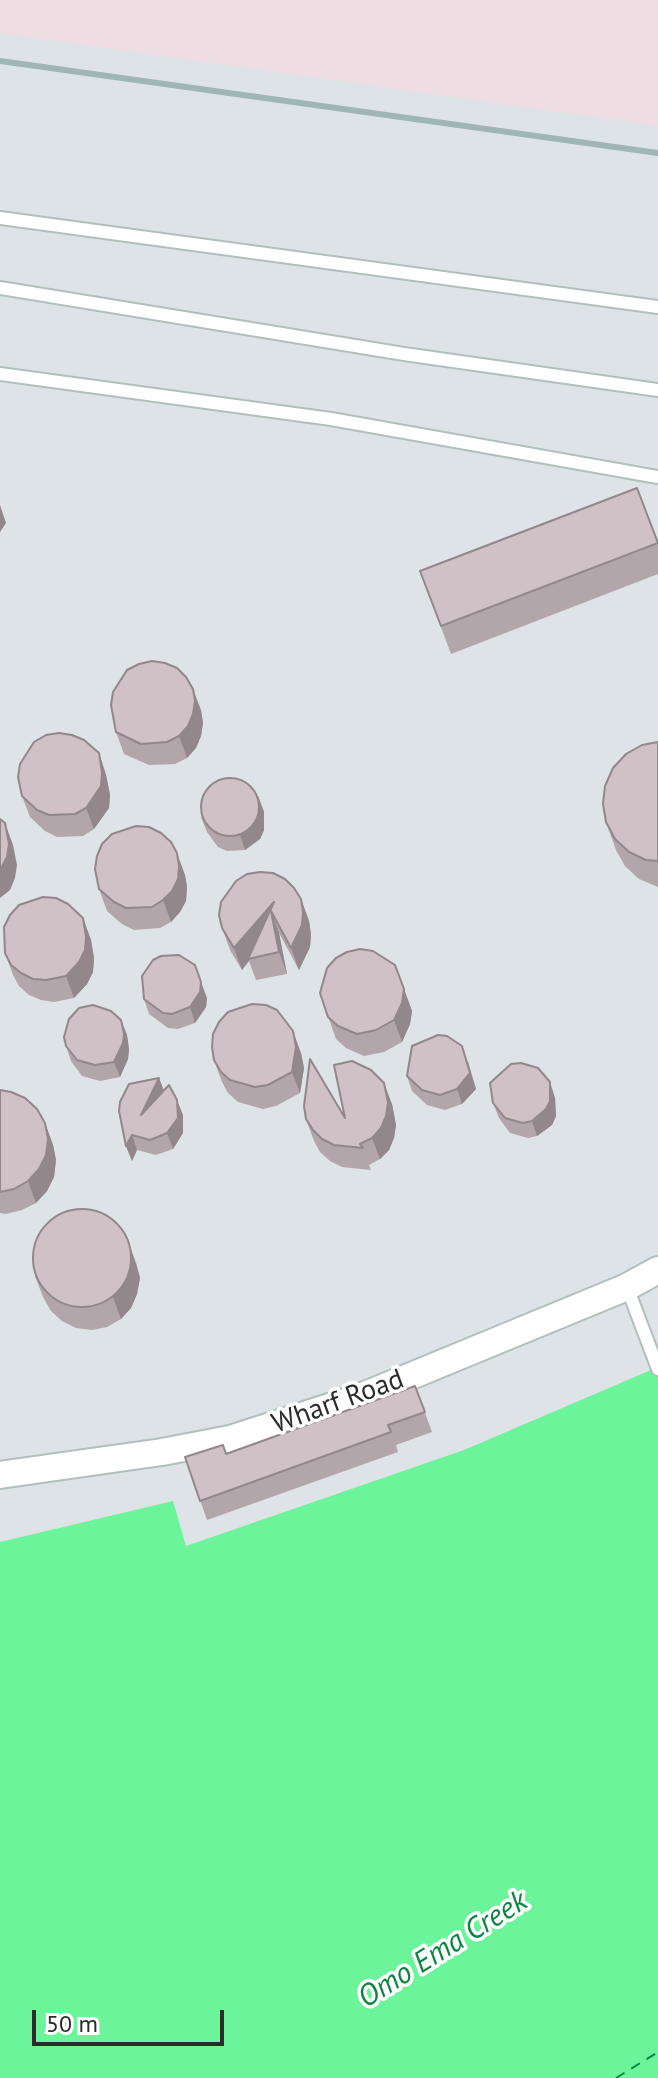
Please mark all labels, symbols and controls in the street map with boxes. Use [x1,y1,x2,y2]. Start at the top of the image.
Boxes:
street label: Wharf Road [268,1363,408,1441]
water label: Omo Ema Creek [352,1884,534,2016]
scale bar [36,1994,228,2044]
text: 50 m [46,2008,98,2039]

